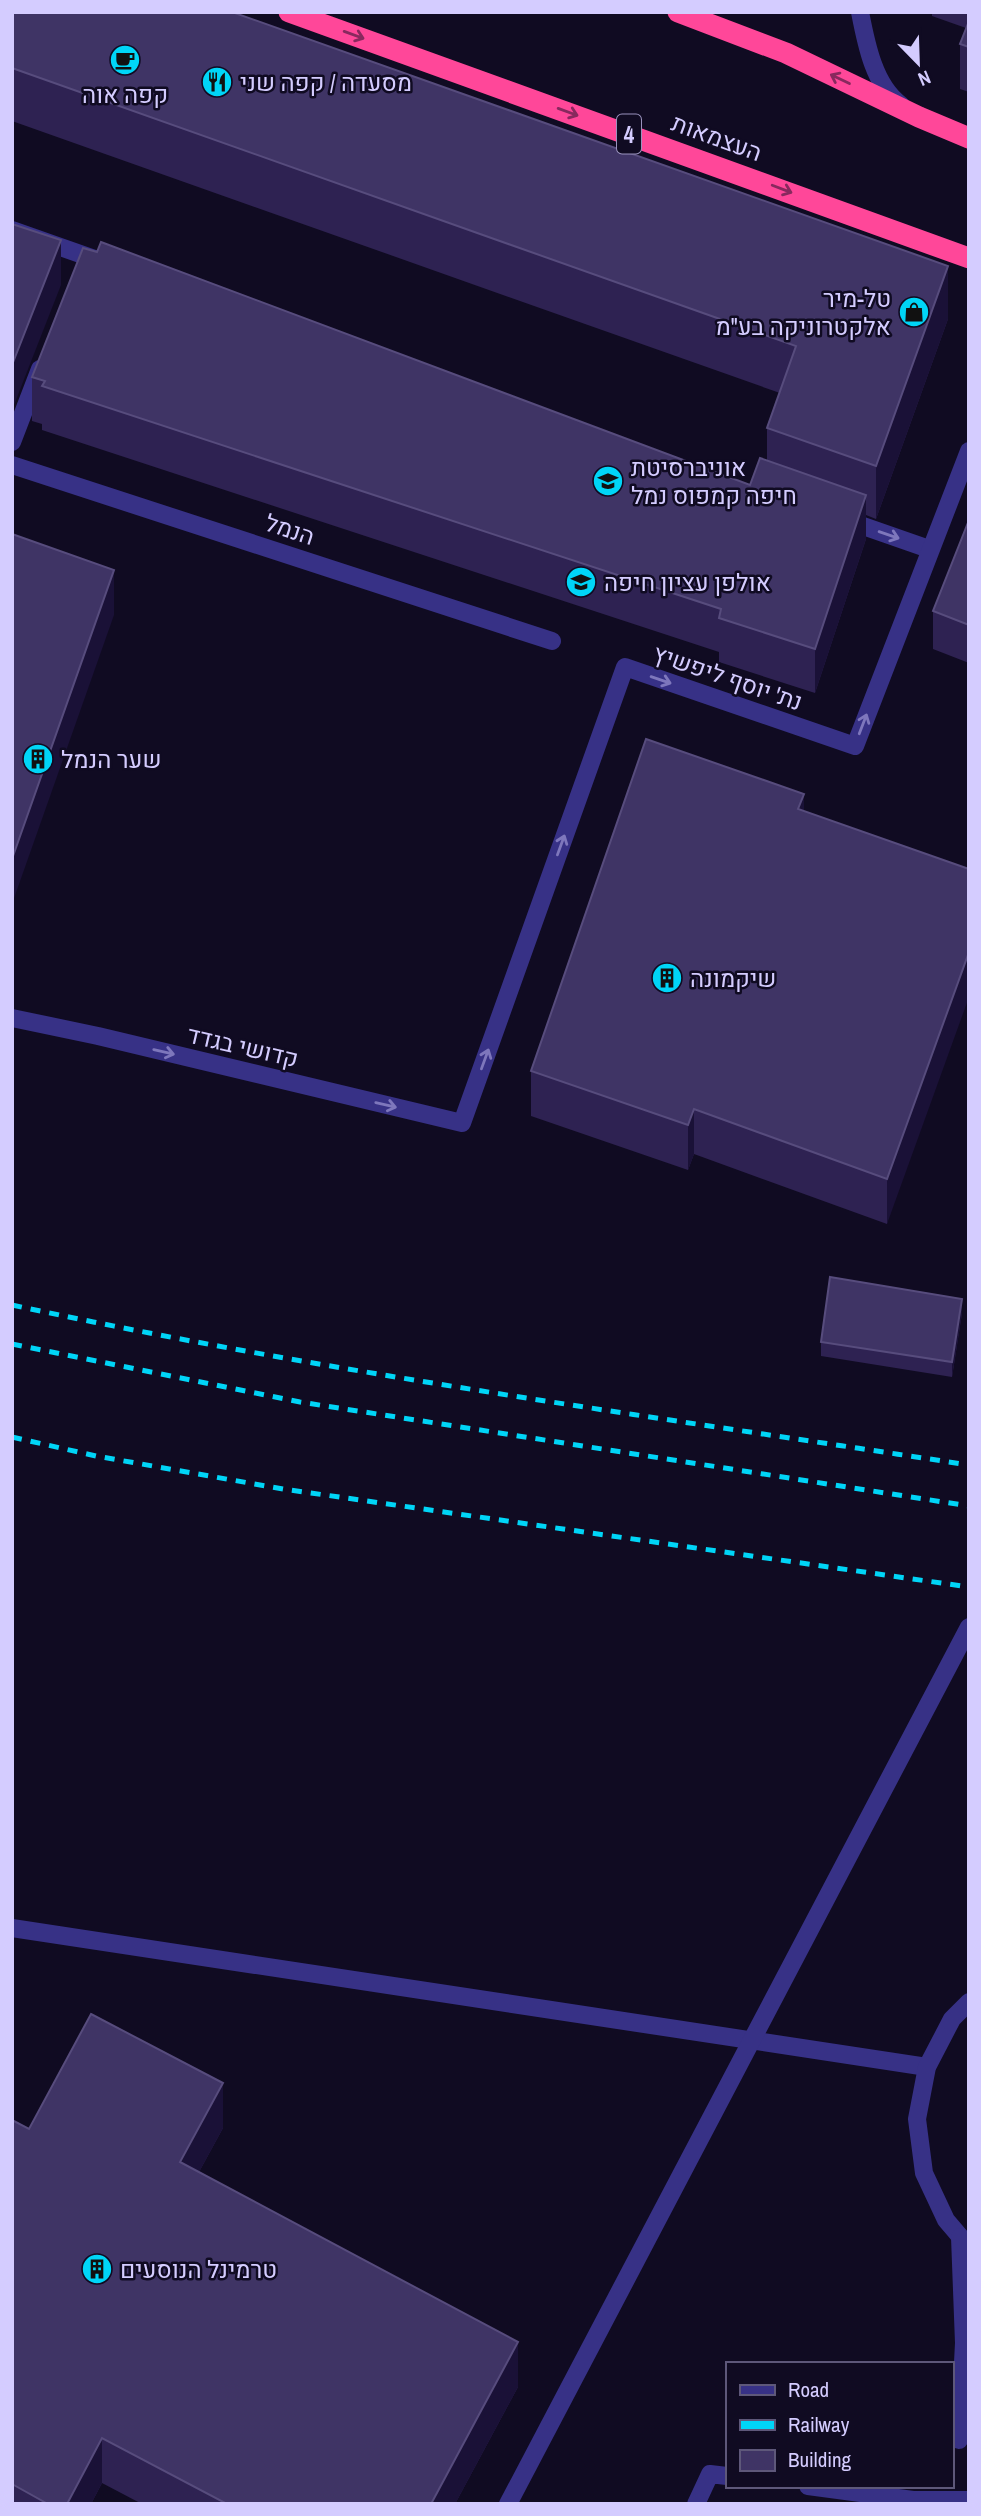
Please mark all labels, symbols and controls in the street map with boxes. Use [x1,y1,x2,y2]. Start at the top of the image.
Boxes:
north arrow [883,28,953,98]
one-way arrow [342,30,364,42]
cafe icon: קפה אוה [108,43,142,77]
text: N [914,64,935,93]
restaurant icon: מסעדה / קפה שני [200,65,234,99]
place label: מסעדה / קפה שני [240,66,412,98]
one-way arrow [830,72,851,85]
place label: קפה אוה [82,78,168,110]
street label: העצמאות [667,106,767,168]
one-way arrow [556,107,578,119]
road number: 4 [617,114,641,154]
one-way arrow [770,183,792,196]
place label: טל-מיר אלקטרוניקה בע"מ [716,282,891,342]
shop icon: טל-מיר אלקטרוניקה בע"מ [897,295,931,329]
place label: אוניברסיטת חיפה קמפוס נמל [631,451,797,511]
school or university icon: אוניברסיטת חיפה קמפוס נמל [591,464,625,498]
street label: הנמל [261,506,319,552]
one-way arrow [878,530,900,542]
school or university icon: אולפן עציון חיפה [564,565,598,599]
place label: אולפן עציון חיפה [604,566,771,598]
street label: נת' יוסף ליפשיץ [649,636,807,718]
one-way arrow [650,675,672,687]
one-way arrow [857,714,870,736]
building icon: שער הנמל [21,742,55,776]
place label: שער הנמל [61,743,162,775]
one-way arrow [556,834,568,856]
building icon: שיקמונה [650,961,684,995]
place label: שיקמונה [690,962,776,994]
street label: קדושי בגדד [184,1018,302,1074]
one-way arrow [153,1046,175,1059]
one-way arrow [480,1048,492,1070]
one-way arrow [374,1099,397,1112]
building icon: טרמינל הנוסעים [80,2252,114,2286]
place label: טרמינל הנוסעים [120,2253,277,2285]
legend [726,2362,953,2488]
text: Road [788,2375,829,2404]
text: Railway [788,2410,850,2439]
text: Building [788,2445,852,2474]

